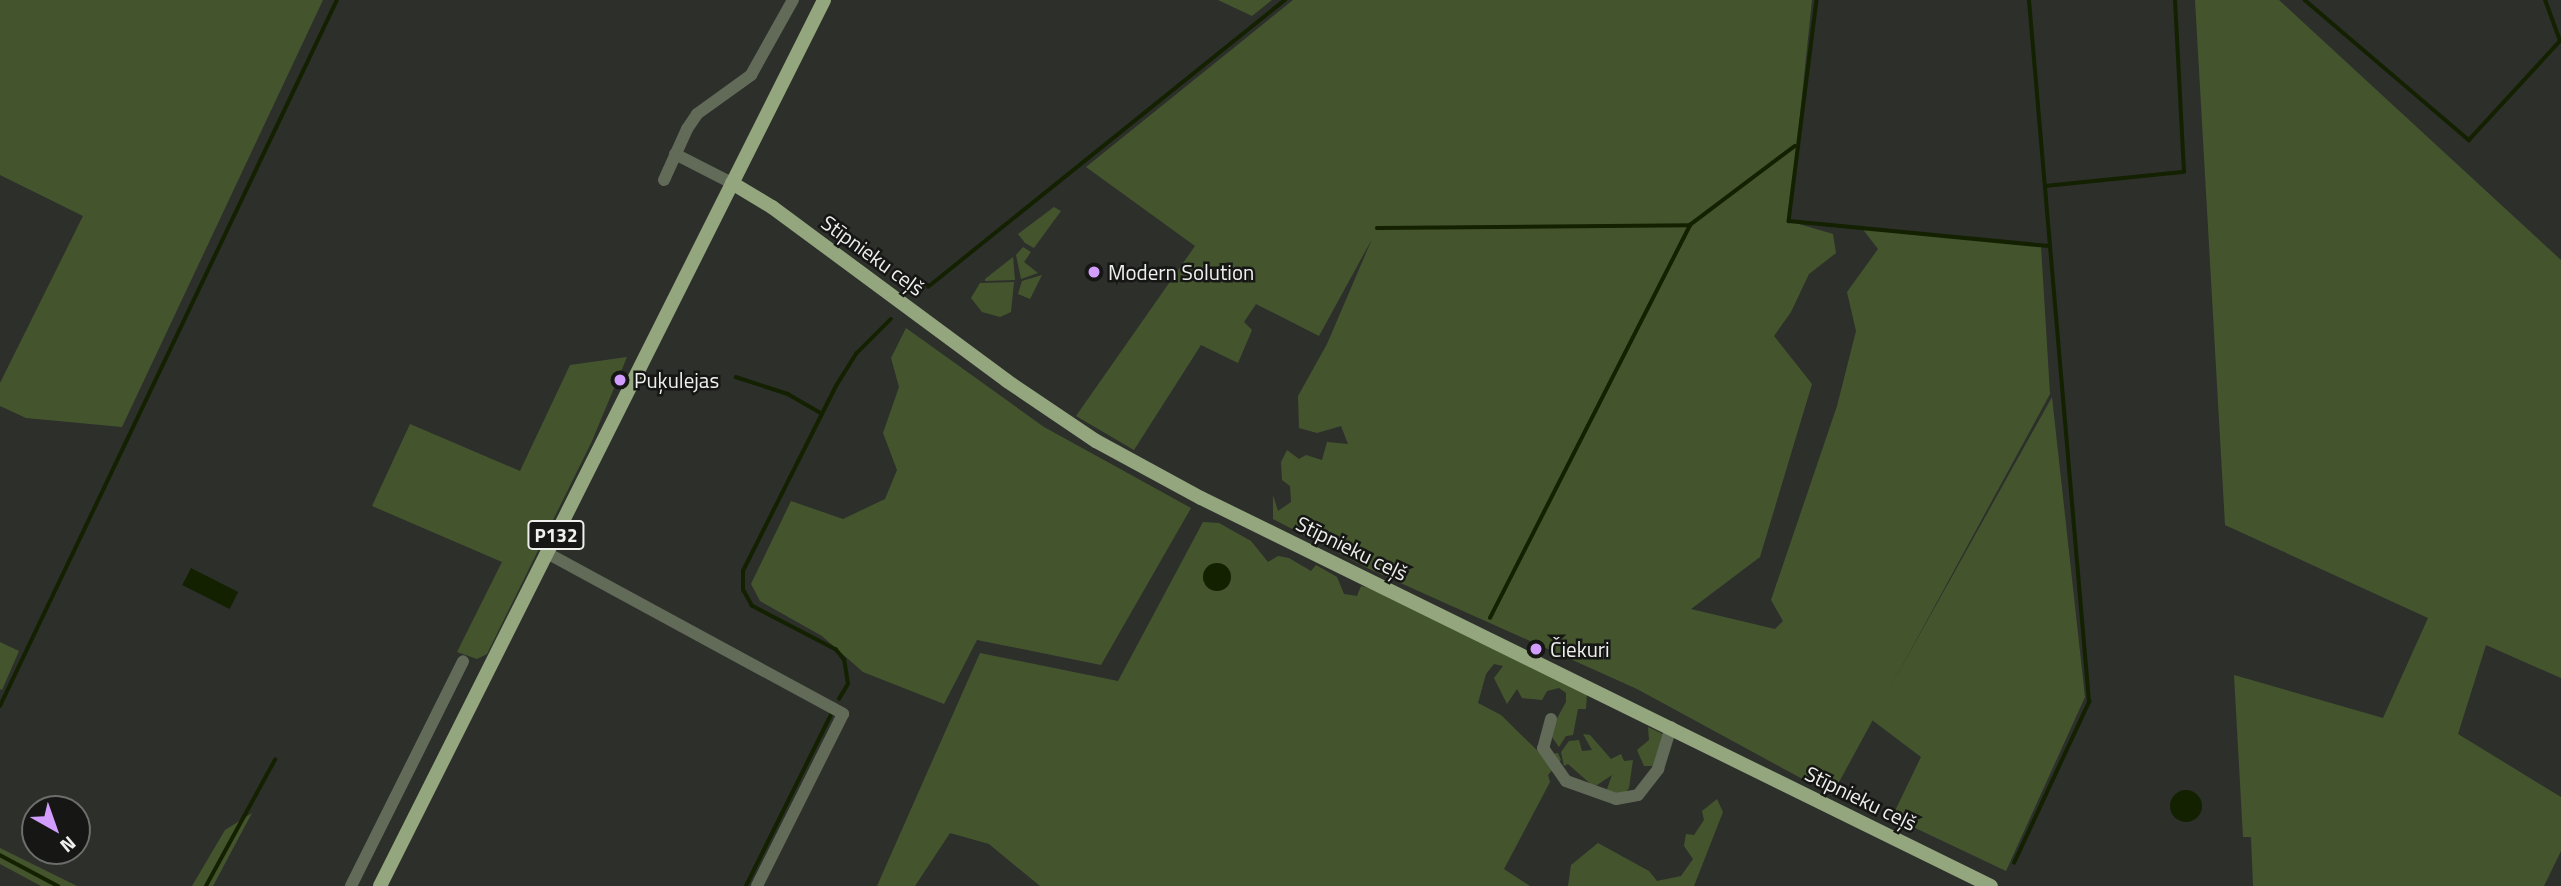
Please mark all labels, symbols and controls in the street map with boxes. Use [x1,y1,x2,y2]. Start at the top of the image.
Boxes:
street label: Stīpnieku ceļš [817,209,929,301]
place label: Modern Solution [1108,259,1254,285]
marker: Modern Solution [1086,264,1102,280]
place label: Puķulejas [634,367,719,393]
marker: Puķulejas [612,372,628,388]
street label: Stīpnieku ceļš [1292,510,1412,586]
road number: P132 [526,520,586,550]
place label: Čiekuri [1550,636,1610,662]
marker: Čiekuri [1528,641,1544,657]
street label: Stīpnieku ceļš [1801,760,1921,836]
north arrow [21,795,91,865]
text: N [54,830,83,860]

